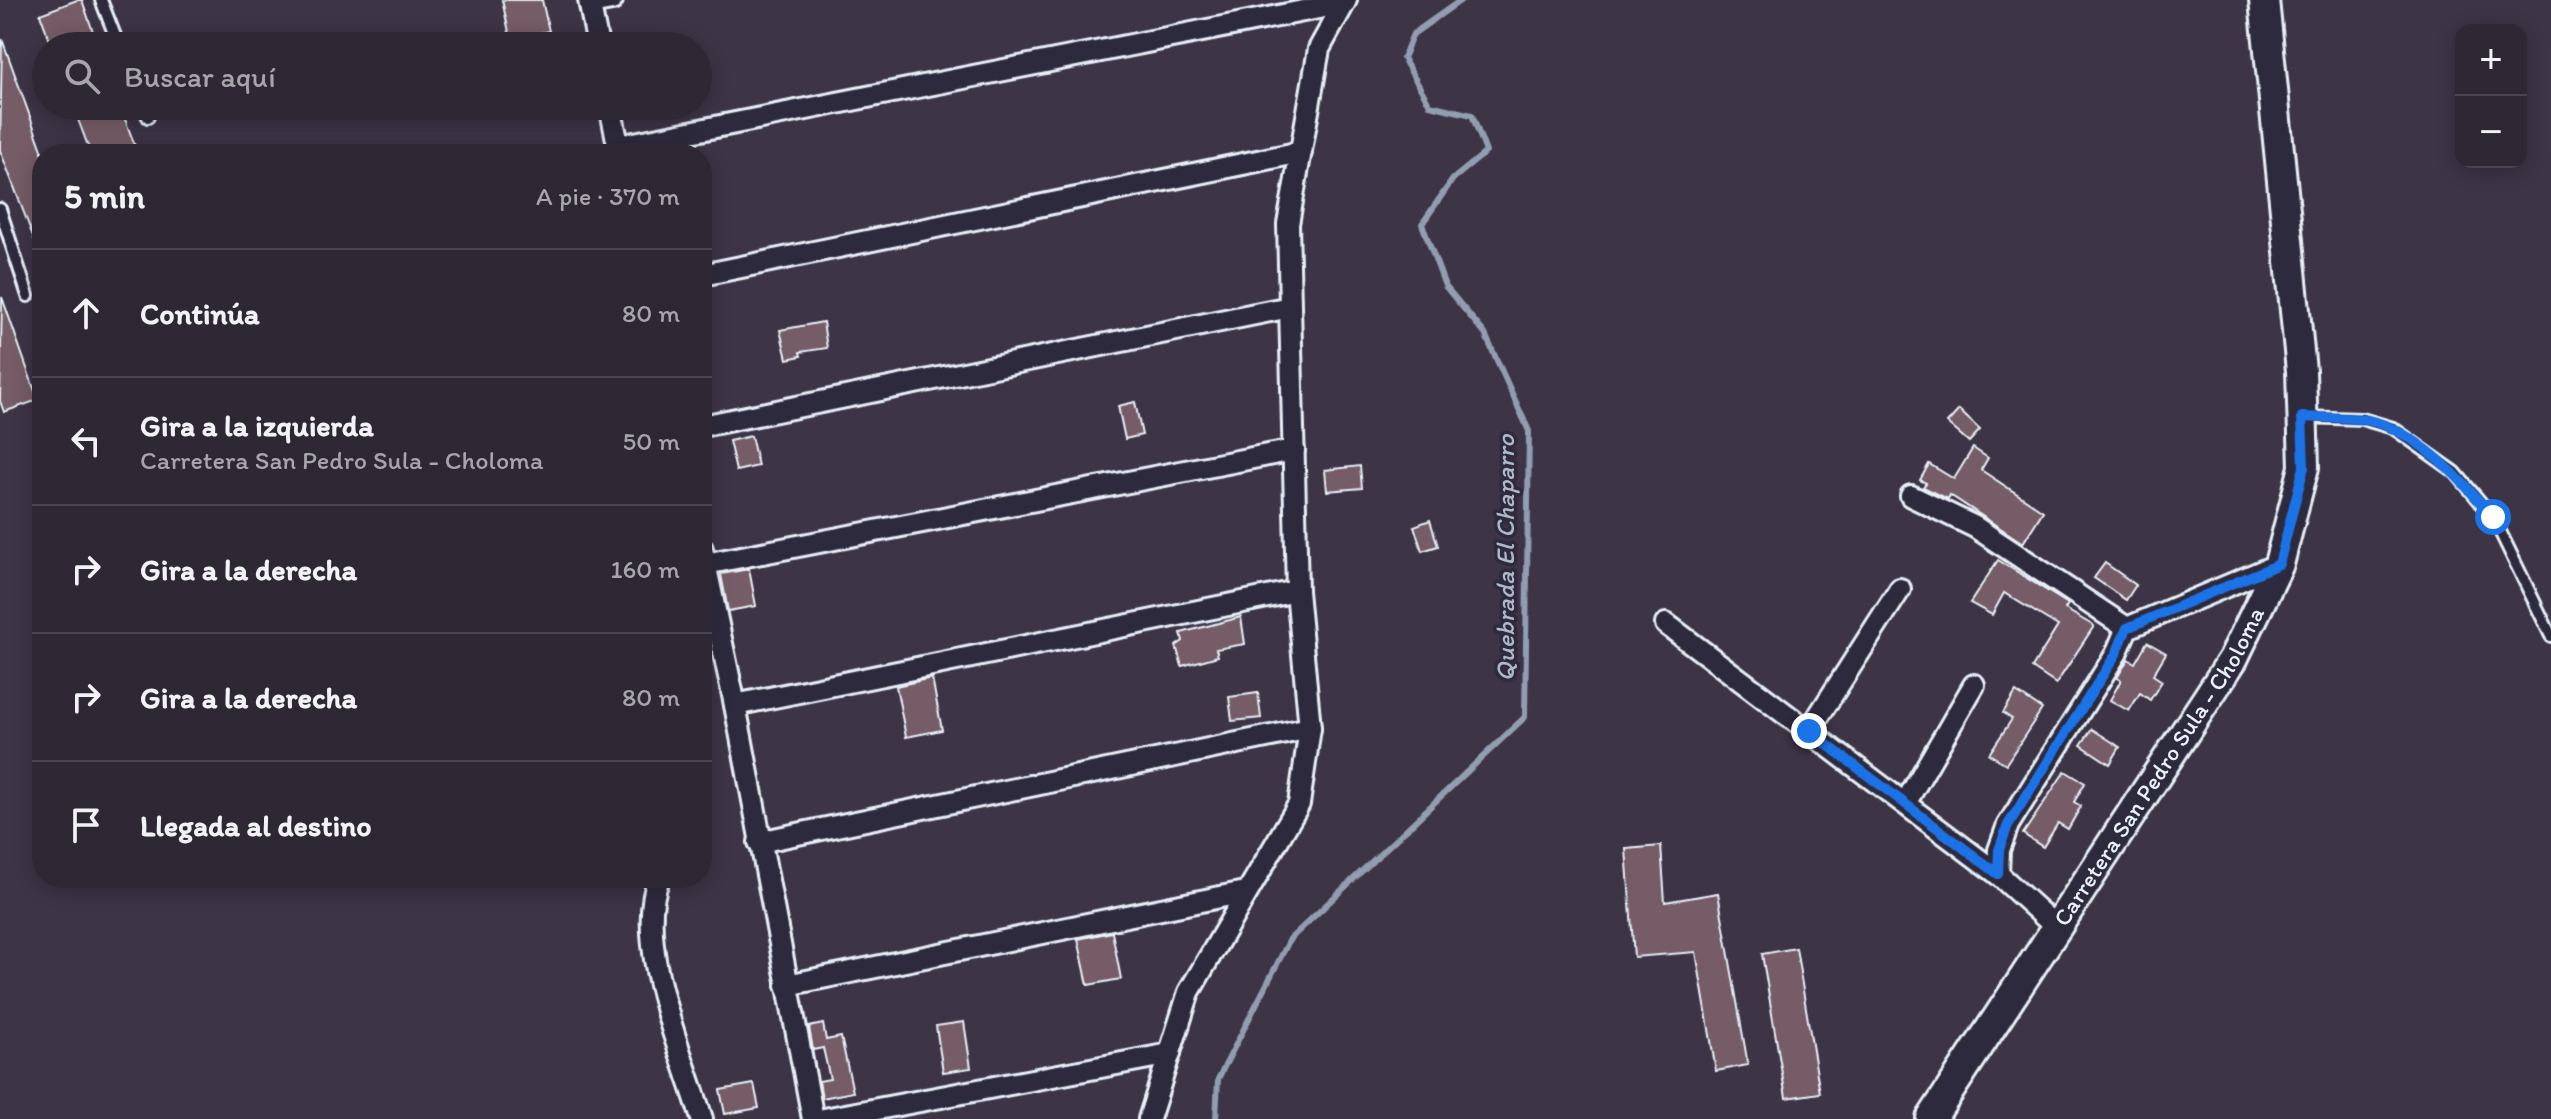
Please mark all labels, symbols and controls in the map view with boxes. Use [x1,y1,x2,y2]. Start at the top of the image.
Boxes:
map controls [2455,24,2527,168]
button: + [2455,24,2527,96]
search box [32,32,712,120]
icon: search [60,54,104,98]
text: Buscar aquí [124,58,276,95]
button: − [2455,96,2527,168]
text: 5 min [64,176,145,217]
text: A pie · 370 m [536,180,680,212]
icon: ahead [64,291,108,335]
text: Continúa [140,295,260,332]
text: 80 m [622,297,680,329]
text: Gira a la izquierda [140,407,374,444]
icon: left [64,419,108,463]
text: 50 m [623,425,680,457]
water label: Quebrada El Chaparro [1489,434,1521,681]
text: Carretera San Pedro Sula - Choloma [140,444,544,476]
route start [2475,499,2511,535]
icon: right [64,547,108,591]
text: Gira a la derecha [140,551,357,588]
text: 160 m [610,553,680,585]
street label: Carretera San Pedro Sula - Choloma [2047,601,2270,931]
icon: right [64,675,108,719]
text: Gira a la derecha [140,679,357,716]
text: 80 m [622,681,680,713]
route end [1791,713,1827,749]
icon: arrive [64,803,108,847]
text: Llegada al destino [140,807,372,844]

